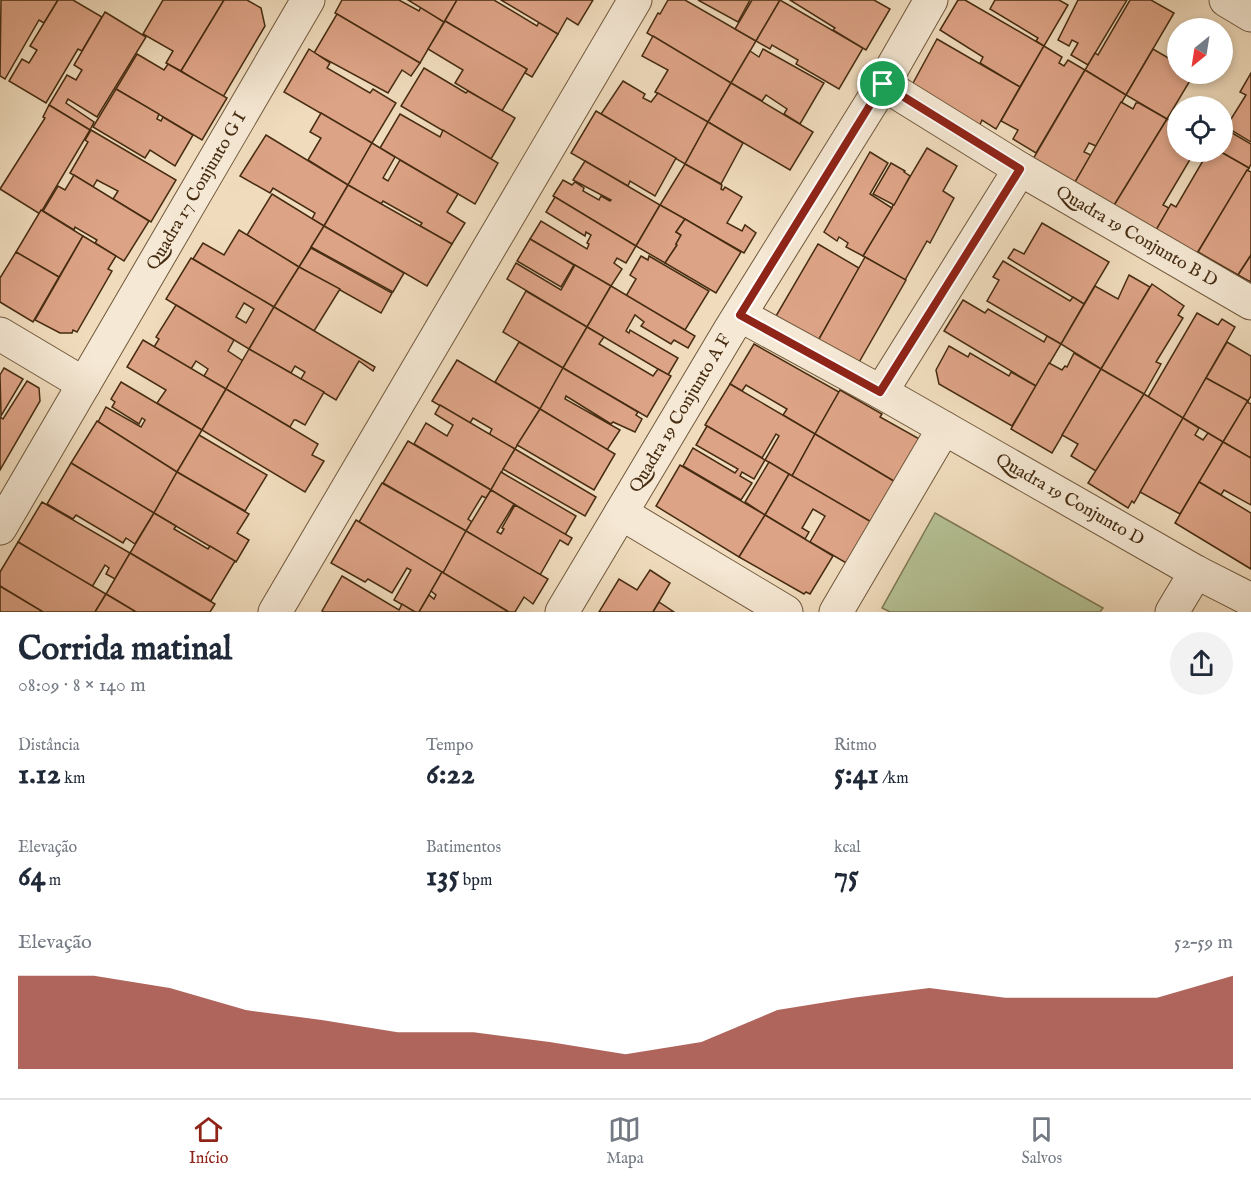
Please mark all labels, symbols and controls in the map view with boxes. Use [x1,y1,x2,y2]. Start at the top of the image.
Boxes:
north arrow [1167,18,1233,84]
map controls [1167,18,1233,162]
pin [857,58,908,109]
icon: arrive [866,67,899,100]
button: locate [1167,96,1233,162]
street label: Quadra 17 Conjunto G I [141,107,252,275]
street label: Quadra 19 Conjunto B D [1051,181,1222,293]
street label: Quadra 19 Conjunto A F [624,329,737,497]
street label: Quadra 19 Conjunto D [991,448,1148,551]
text: Corrida matinal [18,629,232,671]
button: share [1170,632,1233,695]
text: 08:09 · 8 × 140 m [18,673,146,698]
text: Distância [18,736,80,756]
text: Tempo [426,736,473,756]
text: Ritmo [834,736,877,756]
text: 1.12 [18,756,61,794]
text: 6:22 [426,756,475,794]
text: 5:41 [834,756,879,794]
text: km [61,769,85,789]
text: /km [879,769,909,789]
text: Elevação [18,838,77,858]
text: Batimentos [426,838,501,858]
text: kcal [834,838,861,858]
text: 64 [18,858,45,896]
text: 135 [426,858,459,896]
text: 75 [834,858,859,896]
text: m [45,871,61,891]
text: bpm [459,871,492,891]
text: Elevação [18,930,92,955]
text: 52–59 m [1174,930,1233,955]
tab: Início [189,1113,228,1169]
tab: Mapa [606,1113,644,1169]
tab: Salvos [1022,1113,1062,1169]

